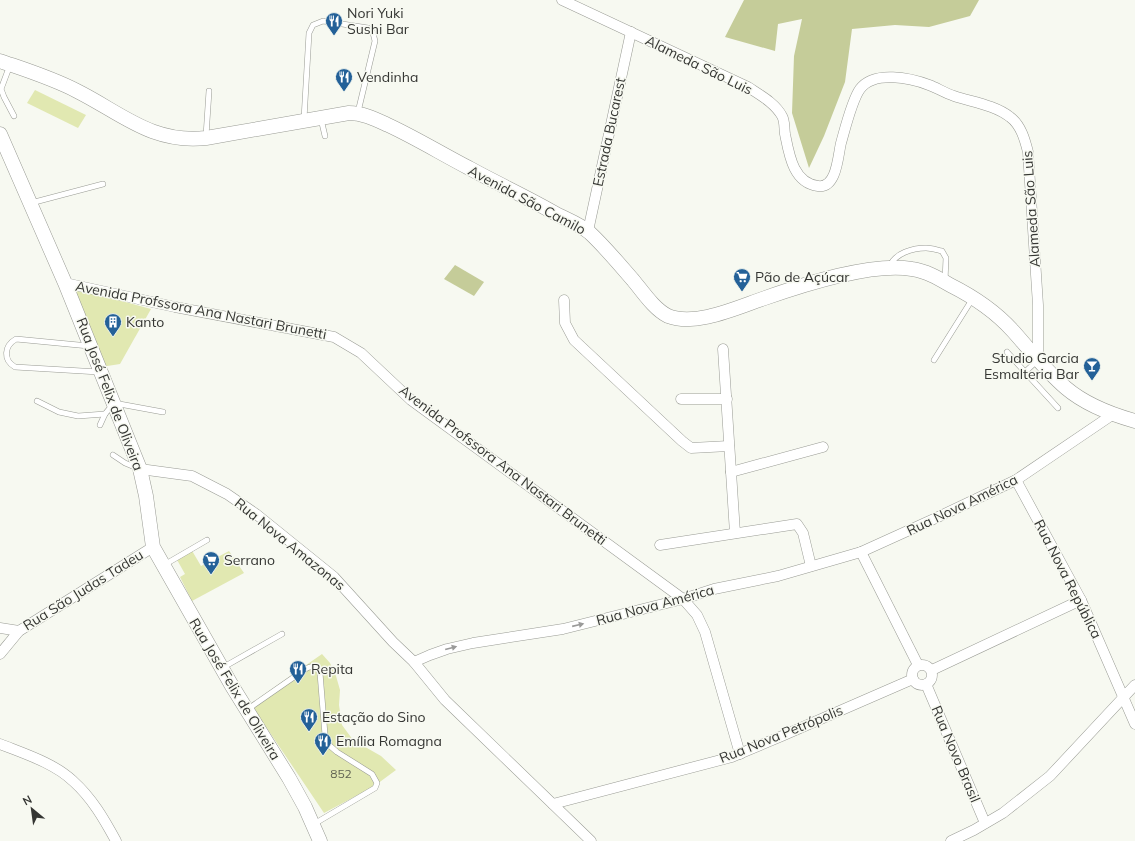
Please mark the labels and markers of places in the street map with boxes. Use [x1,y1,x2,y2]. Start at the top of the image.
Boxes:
place label: Nori Yuki Sushi Bar [347,4,410,38]
restaurant icon: Nori Yuki Sushi Bar [324,11,344,36]
restaurant icon: Vendinha [334,67,354,92]
place label: Vendinha [357,68,418,86]
supermarket icon: Pão de Açúcar [732,267,752,292]
place label: Pão de Açúcar [755,268,850,286]
building icon: Kanto [103,312,123,337]
place label: Kanto [126,313,164,331]
place label: Studio Garcia Esmalteria Bar [984,349,1080,383]
bar icon: Studio Garcia Esmalteria Bar [1082,356,1102,381]
supermarket icon: Serrano [201,550,221,575]
place label: Serrano [224,551,275,569]
restaurant icon: Repita [288,659,308,684]
place label: Repita [311,660,353,678]
restaurant icon: Estação do Sino [299,707,319,732]
place label: Estação do Sino [322,708,426,726]
restaurant icon: Emília Romagna [313,731,333,756]
place label: Emília Romagna [336,732,442,750]

